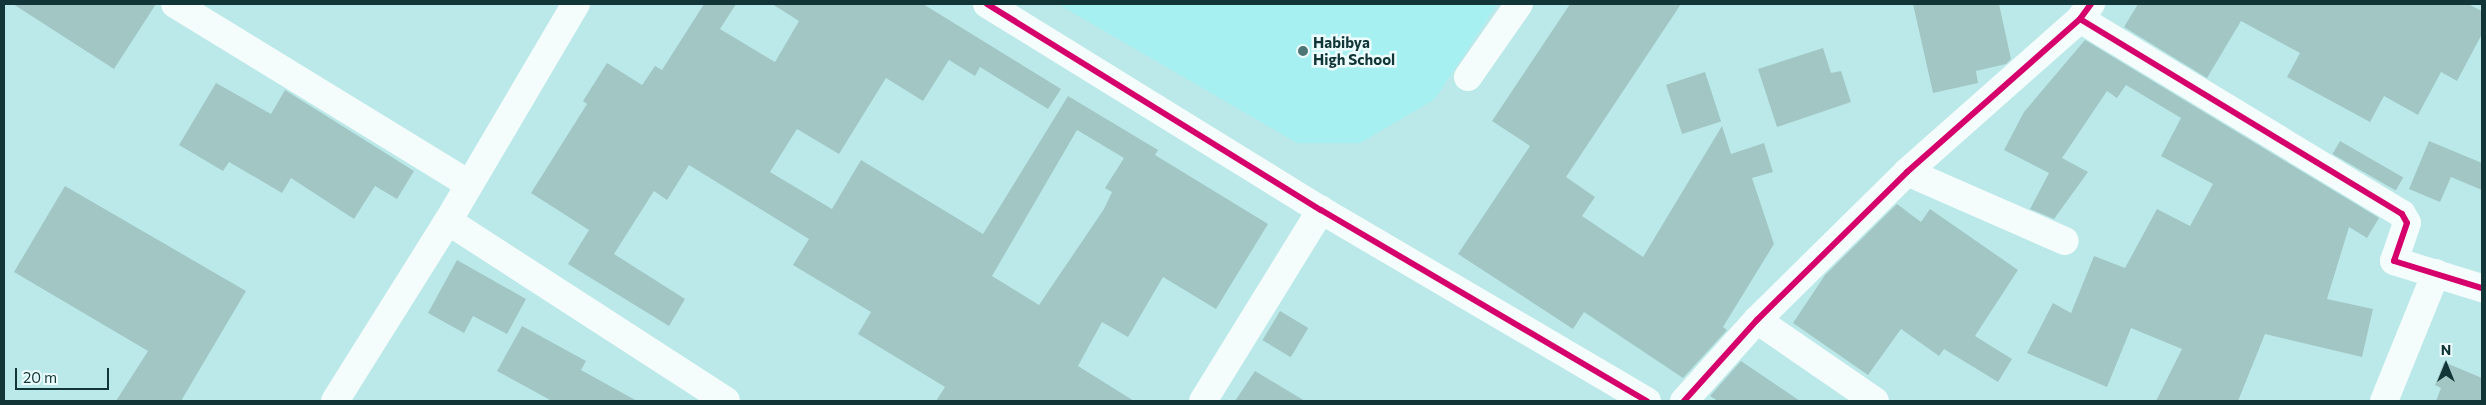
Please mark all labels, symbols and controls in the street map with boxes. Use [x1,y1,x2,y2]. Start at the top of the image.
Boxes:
place label: Habibya High School [1313,33,1395,68]
marker: Habibya High School [1297,45,1309,57]
north arrow [2421,340,2471,390]
text: N [2441,341,2451,358]
scale bar [18,358,111,390]
text: 20 m [23,368,57,386]

